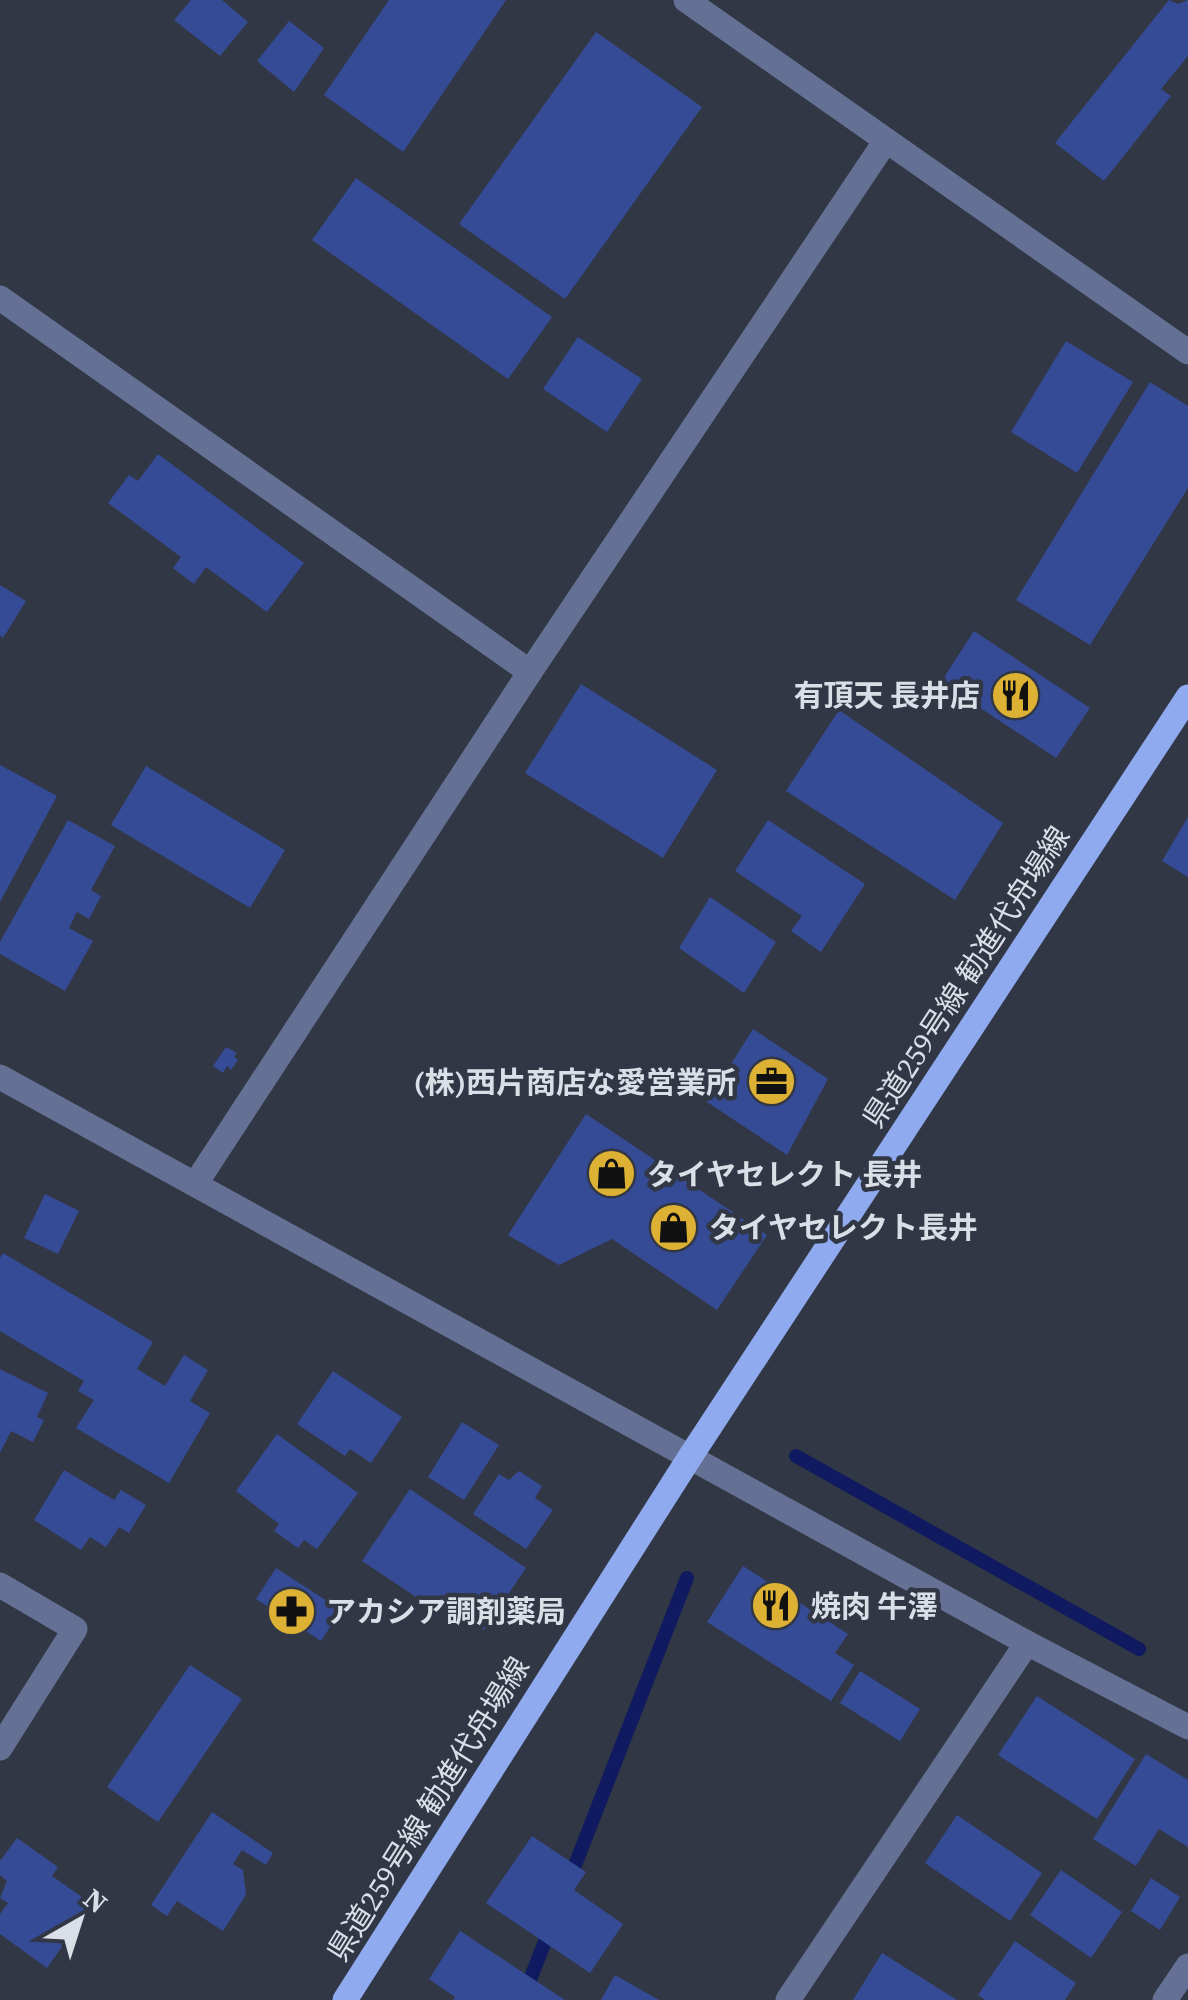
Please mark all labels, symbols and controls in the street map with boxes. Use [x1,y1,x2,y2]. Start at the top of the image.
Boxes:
restaurant icon: 有頂天 長井店 [989,669,1041,721]
place label: 有頂天 長井店 [794,675,980,716]
street label: 県道259号線 勧進代舟場線 [853,818,1079,1136]
office icon: (株)西片商店な愛営業所 [745,1056,797,1108]
place label: (株)西片商店な愛営業所 [413,1062,736,1103]
shop icon: タイヤセレクト 長井 [586,1148,638,1200]
place label: タイヤセレクト 長井 [647,1154,923,1195]
shop icon: タイヤセレクト長井 [648,1201,700,1253]
place label: タイヤセレクト長井 [709,1207,978,1248]
restaurant icon: 焼肉 牛澤 [750,1580,802,1632]
pharmacy icon: アカシア調剤薬局 [265,1585,317,1637]
place label: 焼肉 牛澤 [811,1586,937,1627]
place label: アカシア調剤薬局 [326,1591,566,1632]
street label: 県道259号線 勧進代舟場線 [317,1649,539,1969]
north arrow [30,1870,130,1970]
text: N [76,1879,116,1922]

